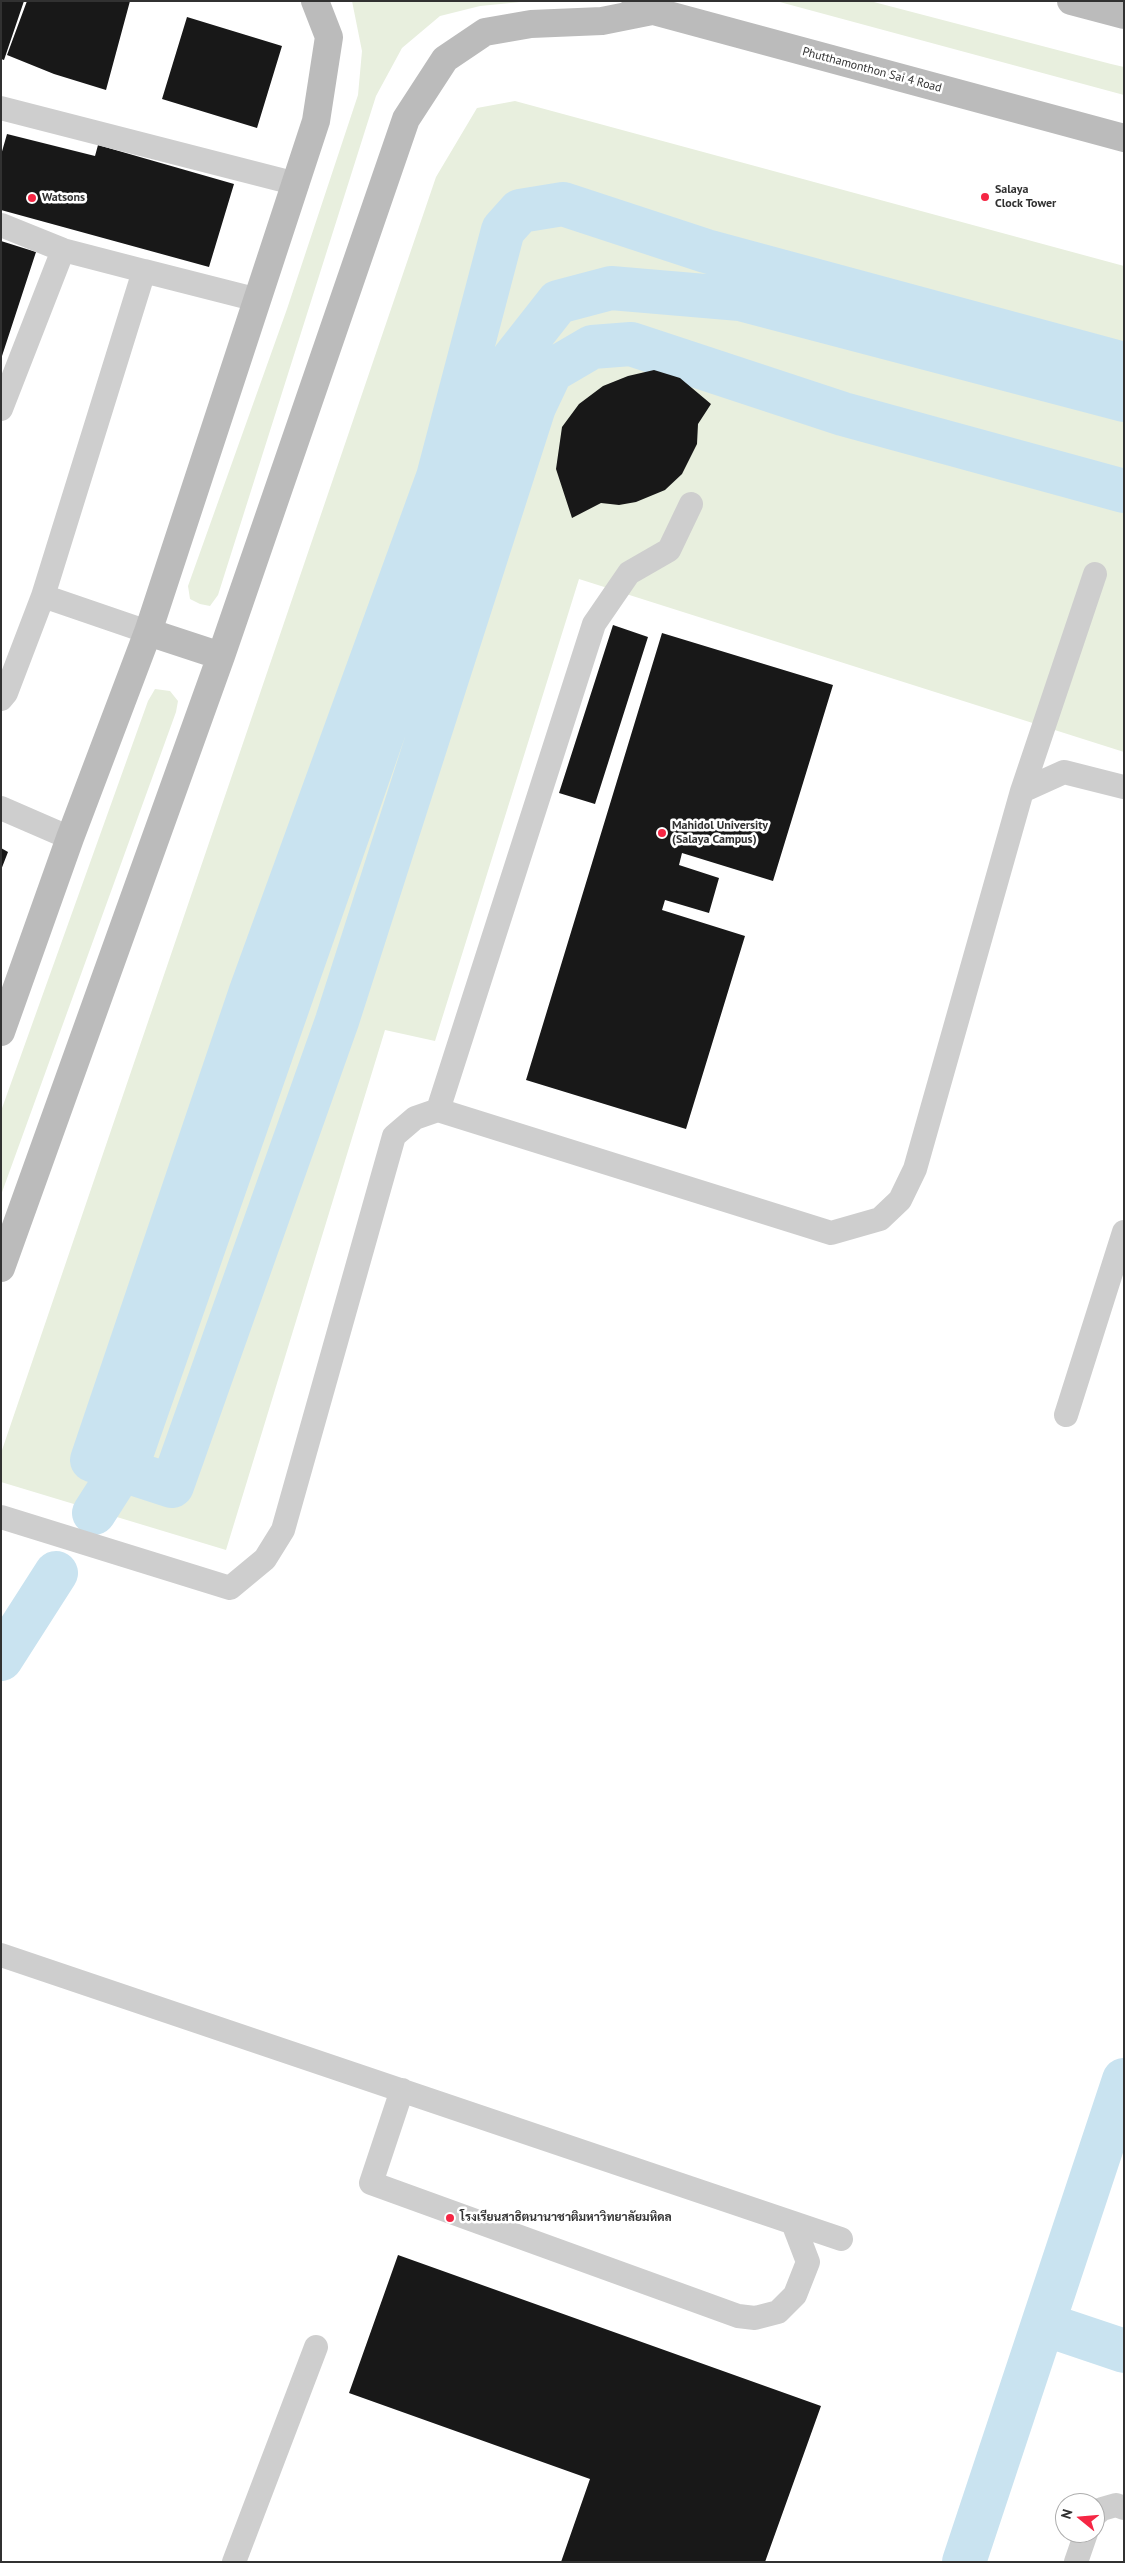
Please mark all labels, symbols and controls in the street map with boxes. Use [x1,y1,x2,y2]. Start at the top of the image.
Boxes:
street label: Phutthamonthon Sai 4 Road [801,44,943,96]
place label: Salaya Clock Tower [995,183,1056,211]
place label: Watsons [42,191,85,205]
marker: Salaya Clock Tower [979,191,991,203]
marker: Watsons [26,192,38,204]
place label: Mahidol University (Salaya Campus) [672,819,768,847]
marker: Mahidol University (Salaya Campus) [656,827,668,839]
place label: โรงเรียนสาธิตนานาชาติมหาวิทยาลัยมหิดล [460,2211,672,2225]
marker: โรงเรียนสาธิตนานาชาติมหาวิทยาลัยมหิดล [444,2212,456,2224]
north arrow [1055,2493,1105,2543]
text: N [1057,2507,1077,2521]

